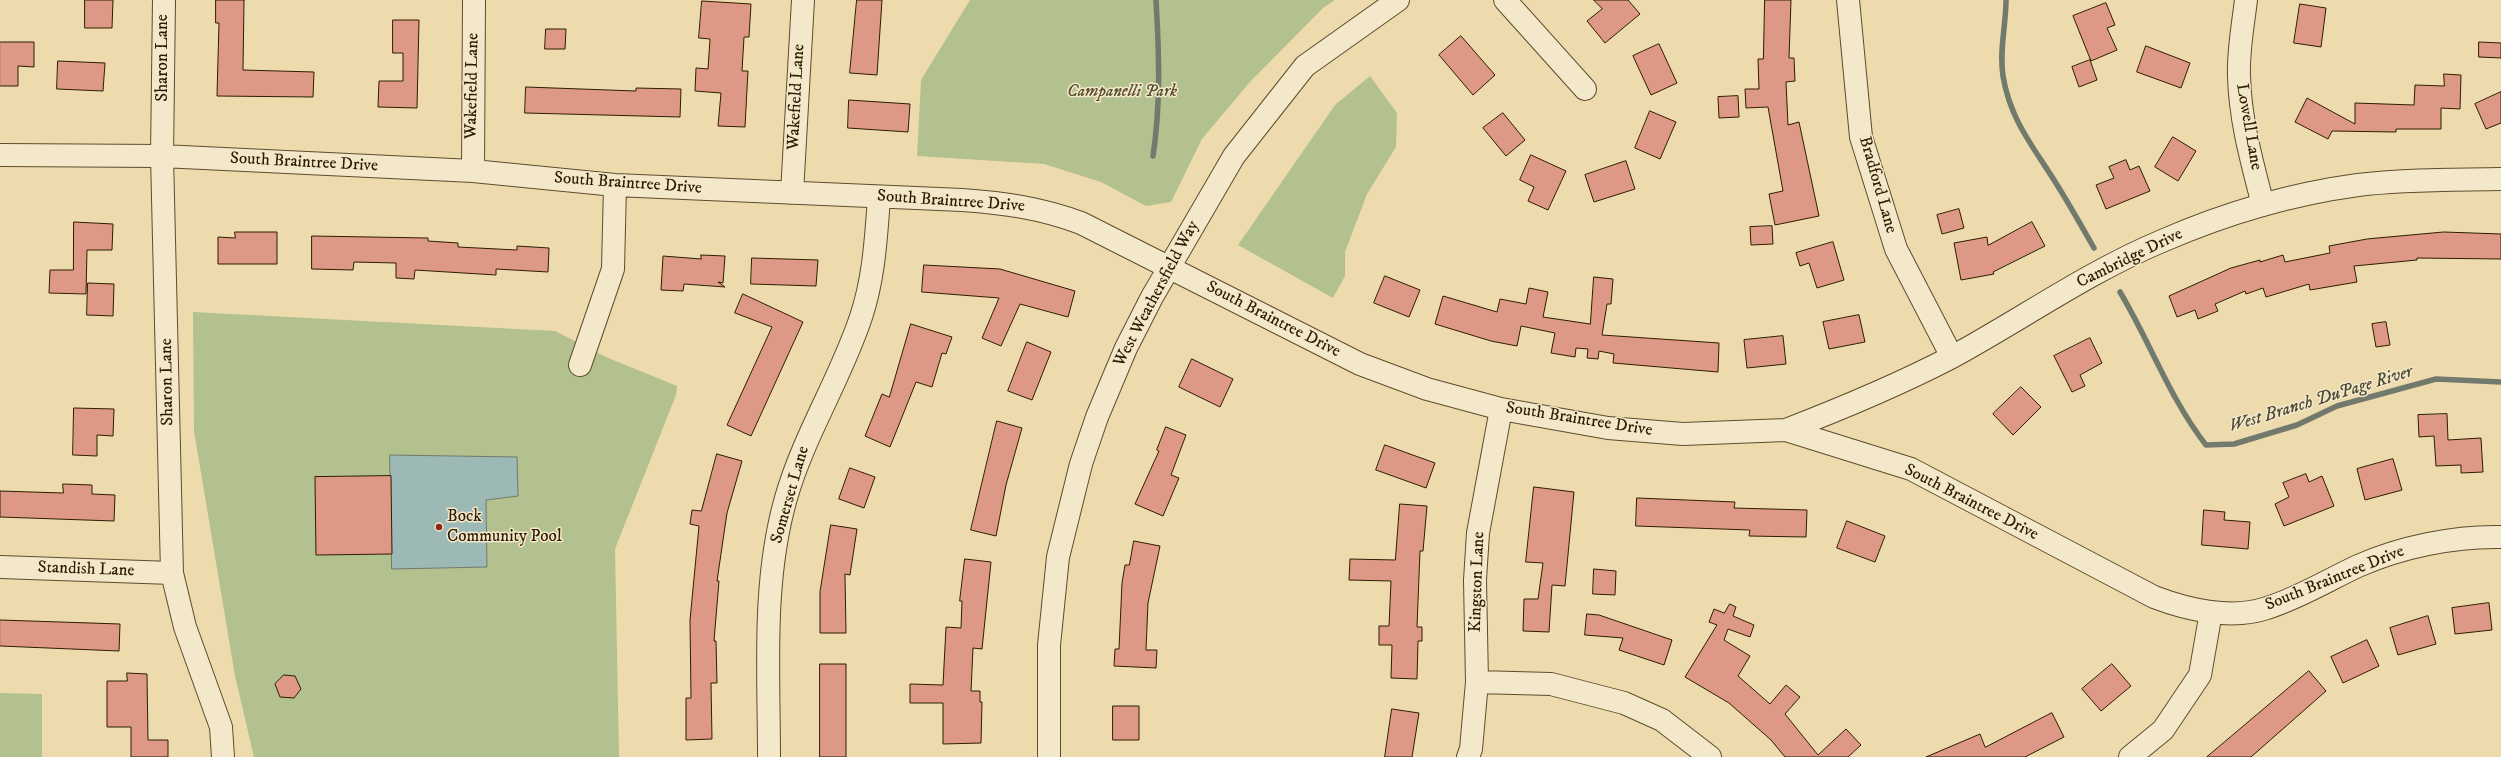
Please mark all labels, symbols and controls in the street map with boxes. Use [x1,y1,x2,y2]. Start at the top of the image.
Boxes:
street label: Sharon Lane [153,14,173,102]
street label: Wakefield Lane [462,33,484,139]
street label: Wakefield Lane [784,43,810,151]
park label: Campanelli Park [1067,82,1177,102]
street label: Lowell Lane [2230,82,2266,172]
street label: Bradford Lane [1853,134,1901,236]
street label: South Braintree Drive [230,149,378,177]
street label: South Braintree Drive [553,169,703,199]
street label: South Braintree Drive [876,187,1026,217]
street label: West Weathersfield Way [1110,217,1204,371]
street label: Cambridge Drive [2074,225,2186,293]
street label: South Braintree Drive [1202,277,1344,363]
street label: Sharon Lane [157,338,179,426]
water label: West Branch DuPage River [2227,362,2415,438]
street label: South Braintree Drive [1504,398,1654,442]
street label: Somerset Lane [767,444,815,546]
street label: South Braintree Drive [1900,460,2042,546]
place label: Bock Community Pool [447,507,562,547]
marker: Bock Community Pool [434,522,444,532]
street label: Kingston Lane [1466,531,1490,633]
street label: South Braintree Drive [2263,542,2407,616]
street label: Standish Lane [37,558,135,582]

